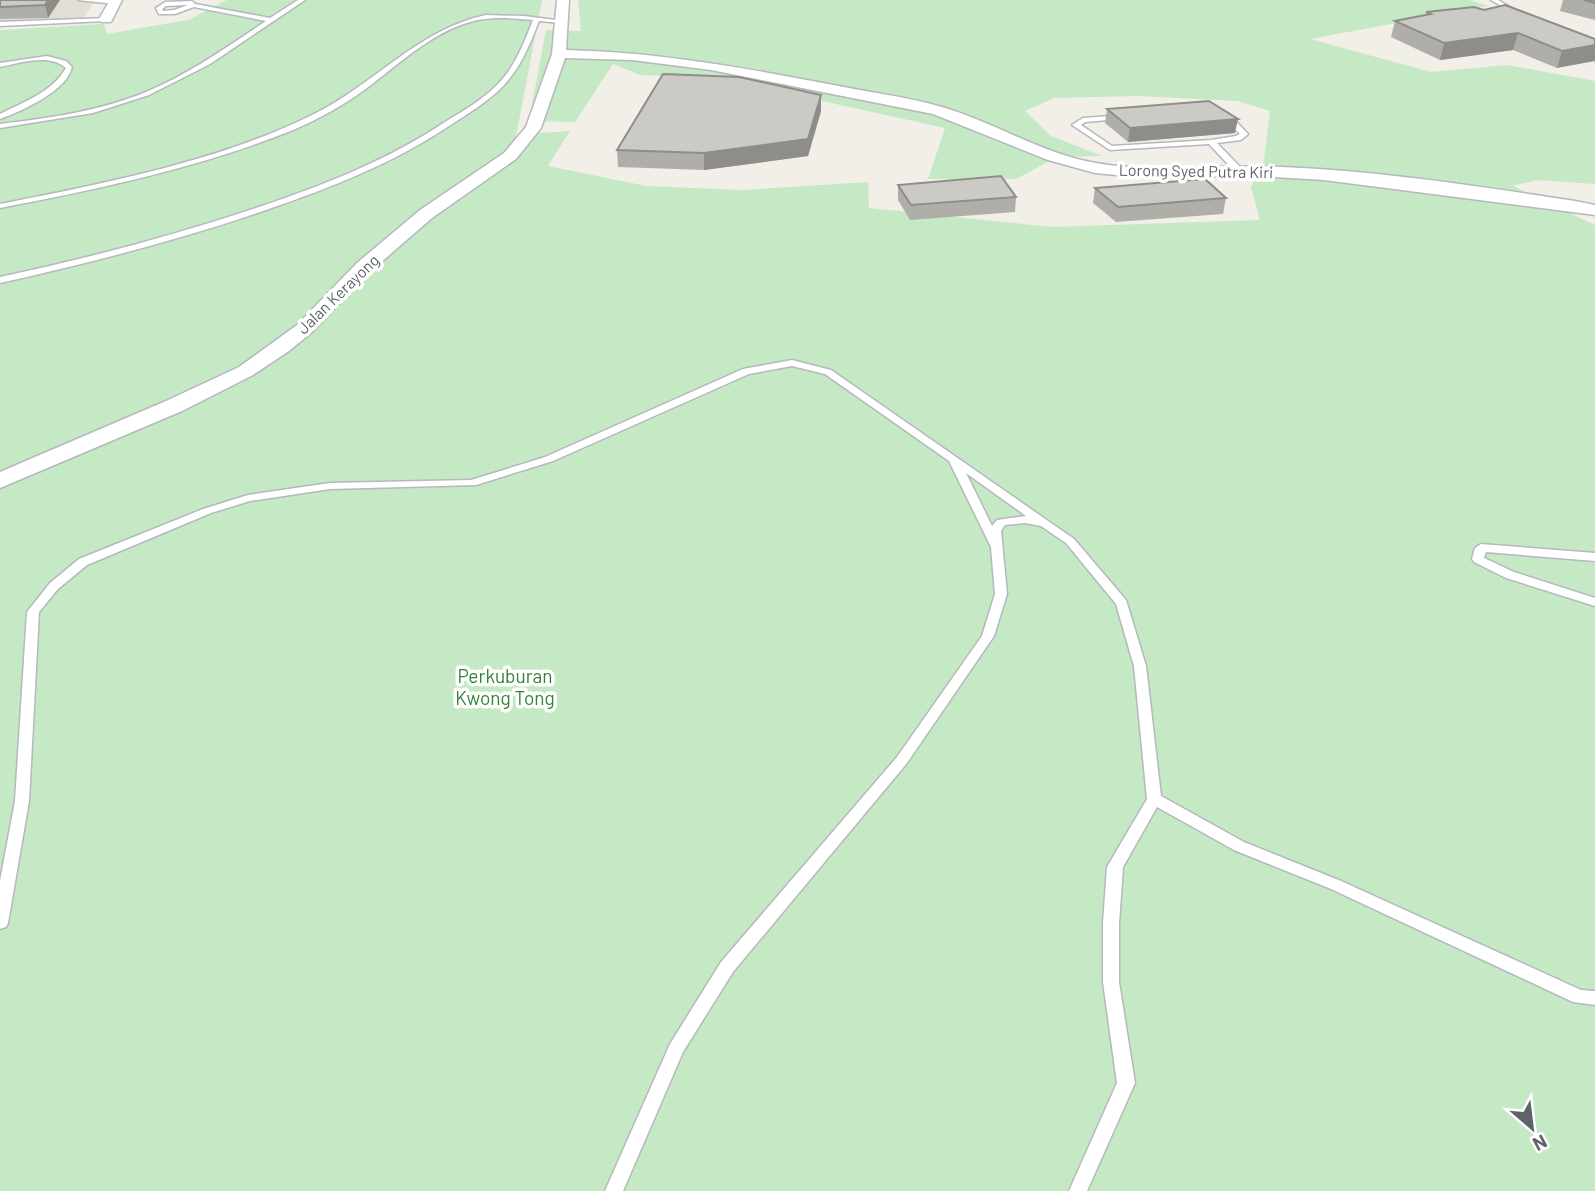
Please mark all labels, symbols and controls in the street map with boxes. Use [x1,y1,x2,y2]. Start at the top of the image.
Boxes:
street label: Lorong Syed Putra Kiri [1119,160,1273,181]
street label: Jalan Kerayong [293,250,382,337]
park label: Perkuburan Kwong Tong [455,664,555,709]
north arrow [1497,1093,1567,1163]
text: N [1529,1130,1551,1157]

